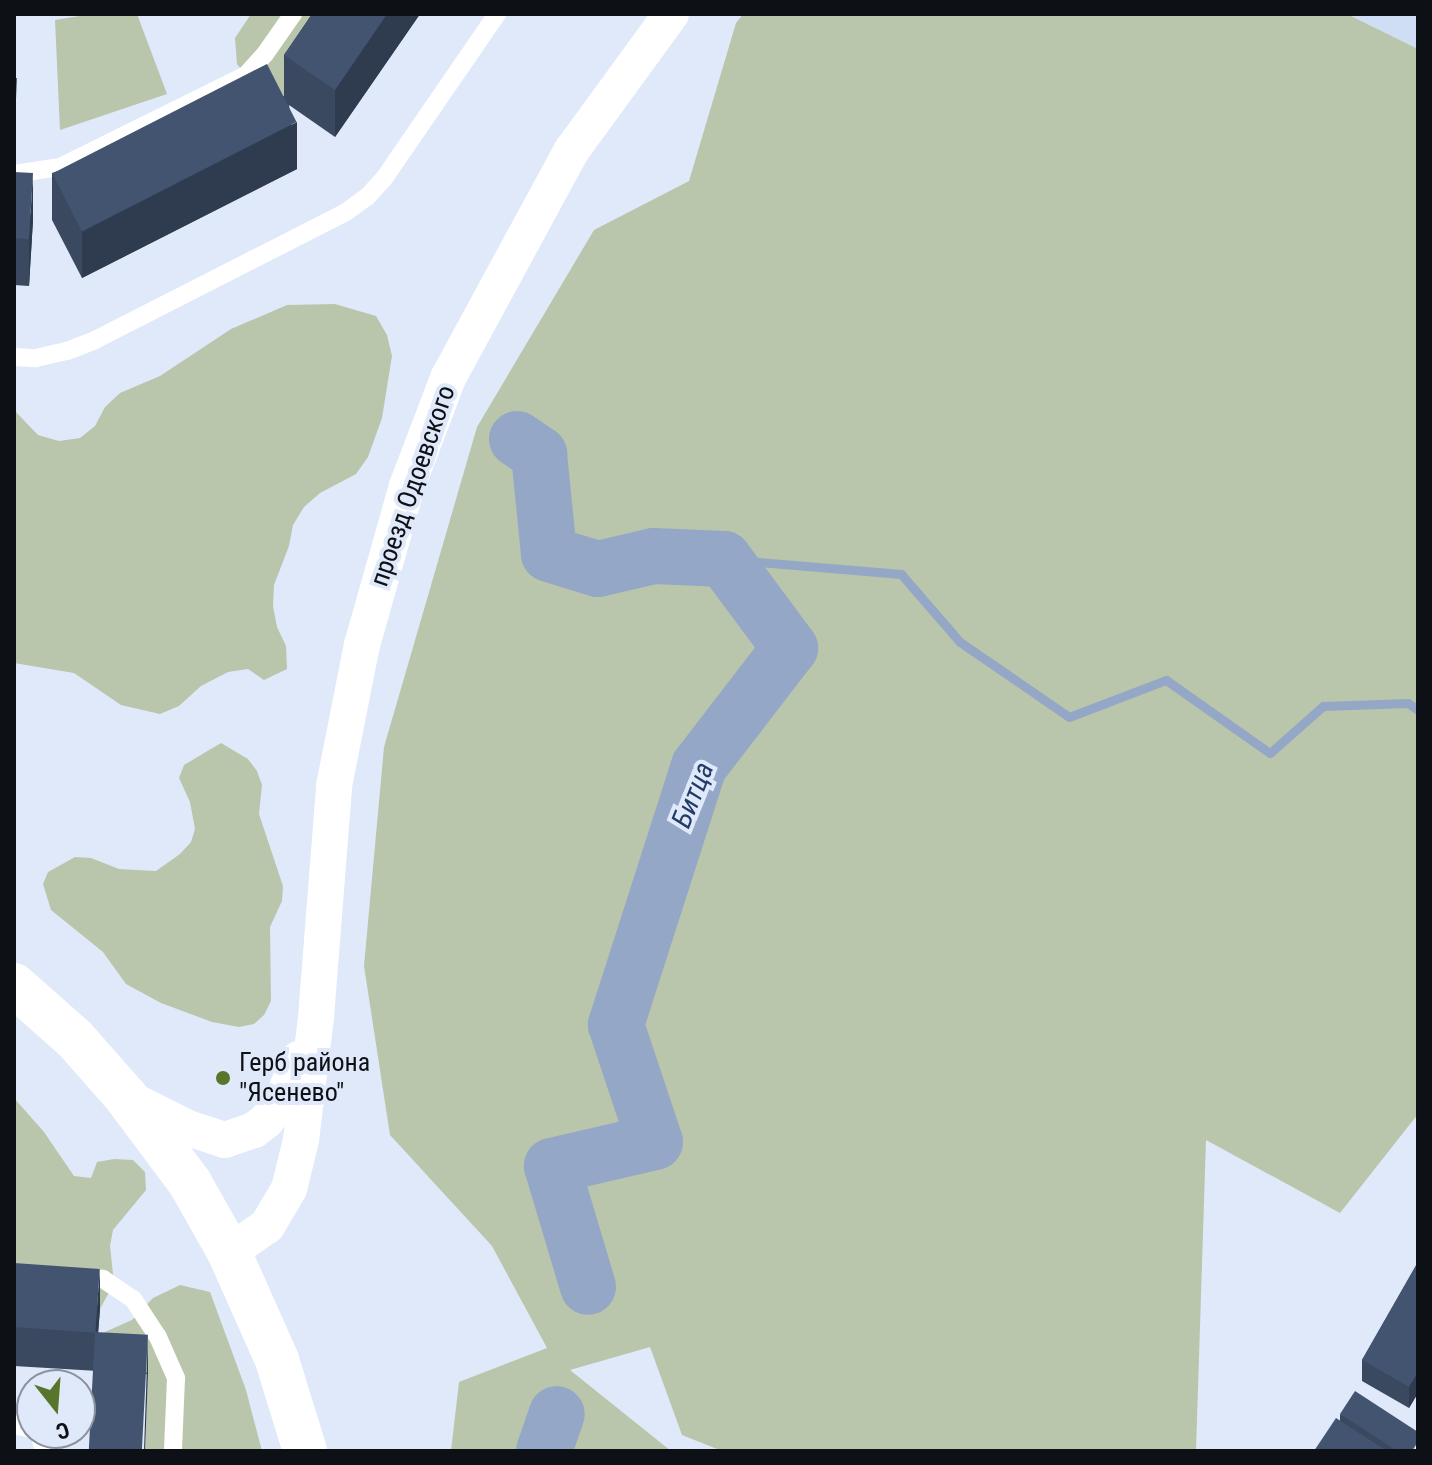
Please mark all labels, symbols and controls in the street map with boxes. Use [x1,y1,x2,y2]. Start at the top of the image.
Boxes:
street label: проезд Одоевского [364,381,462,591]
water label: Битца [665,757,721,833]
place label: Герб района "Ясенево" [239,1047,370,1108]
marker: Герб района "Ясенево" [214,1069,232,1087]
north arrow [16,1369,96,1449]
text: С [53,1417,72,1444]

